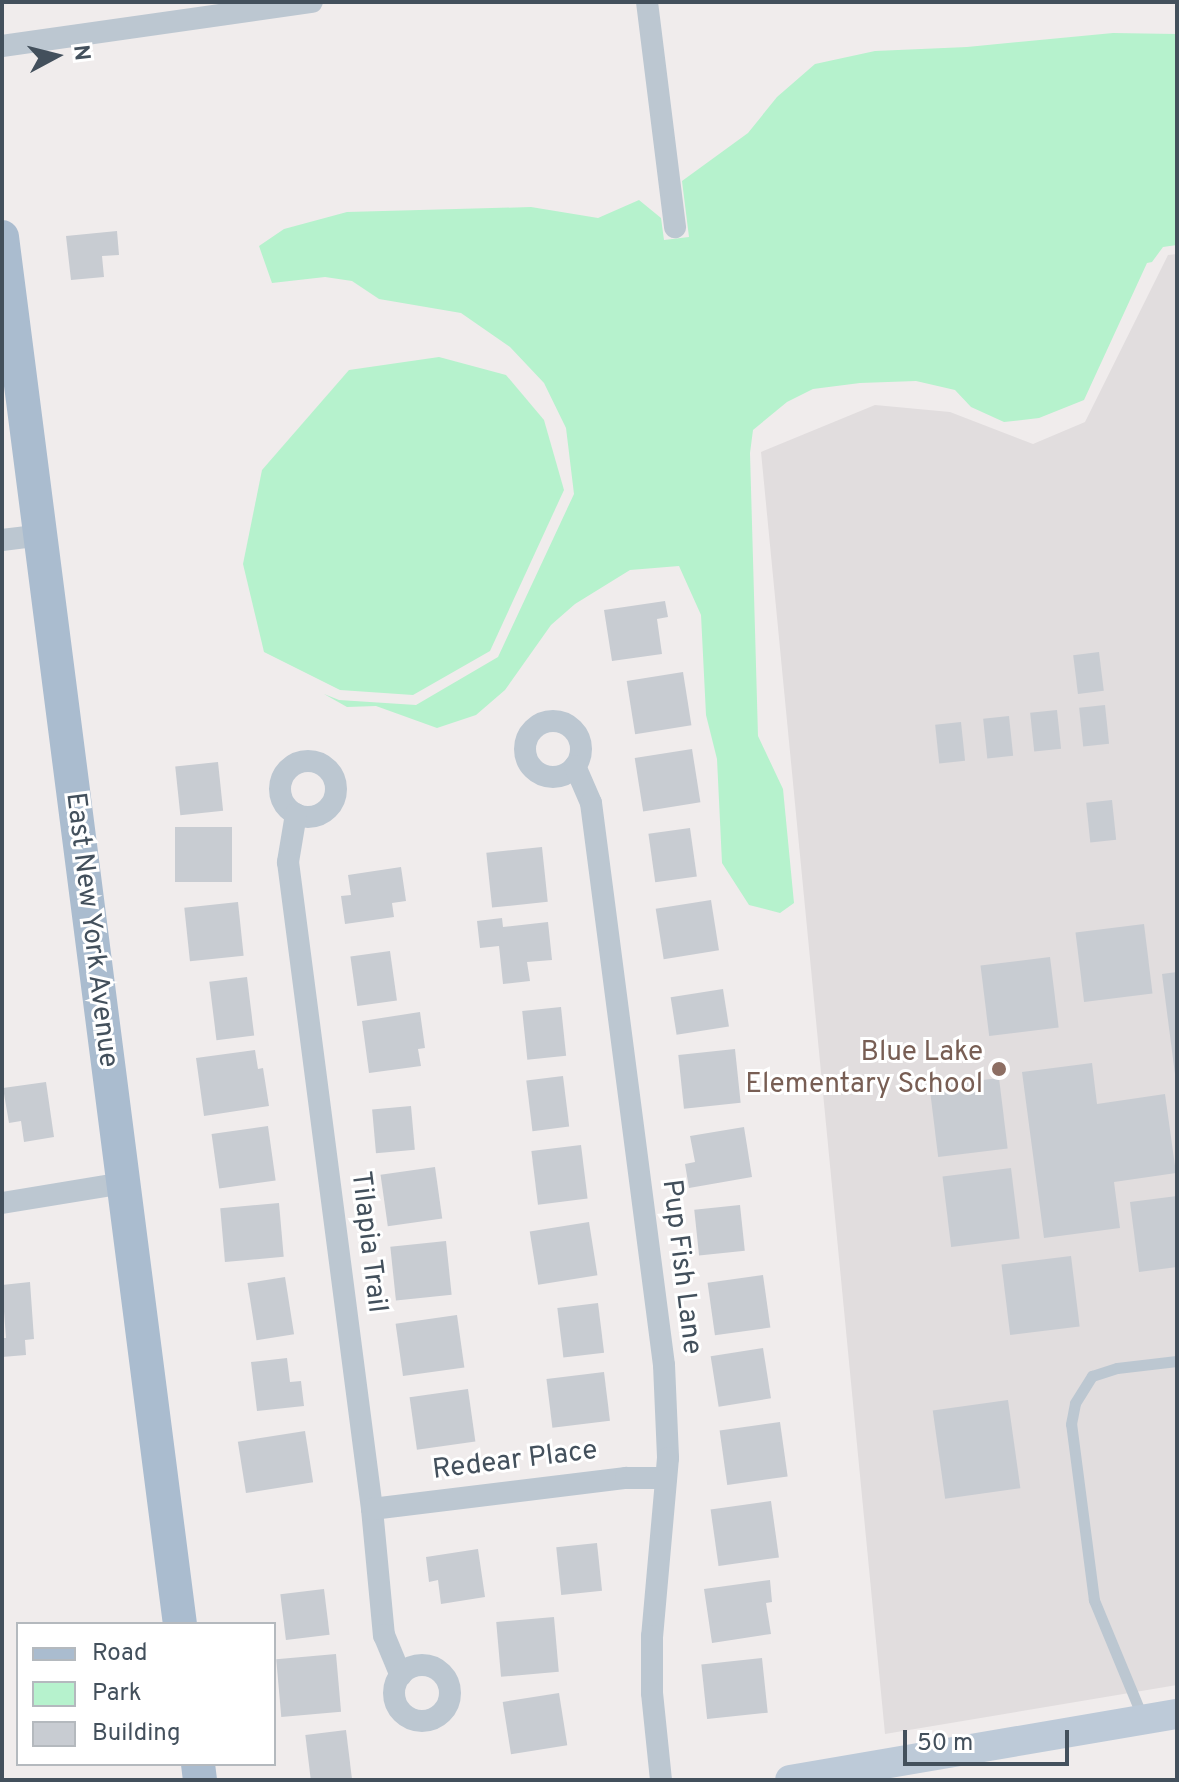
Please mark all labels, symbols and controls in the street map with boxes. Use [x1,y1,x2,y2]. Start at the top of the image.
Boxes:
north arrow [16,16,96,96]
text: N [66,44,95,62]
street label: East New York Avenue [57,789,125,1071]
place label: Blue Lake Elementary School [745,1036,983,1102]
marker: Blue Lake Elementary School [990,1060,1008,1078]
street label: Tilapia Trail [343,1169,393,1315]
street label: Pup Fish Lane [654,1178,708,1356]
street label: Redear Place [431,1434,599,1488]
legend [16,1622,276,1766]
text: Road [92,1639,148,1669]
text: Park [92,1679,142,1709]
scale bar [907,1714,1073,1764]
text: Building [92,1719,181,1749]
text: 50 m [917,1729,973,1759]

